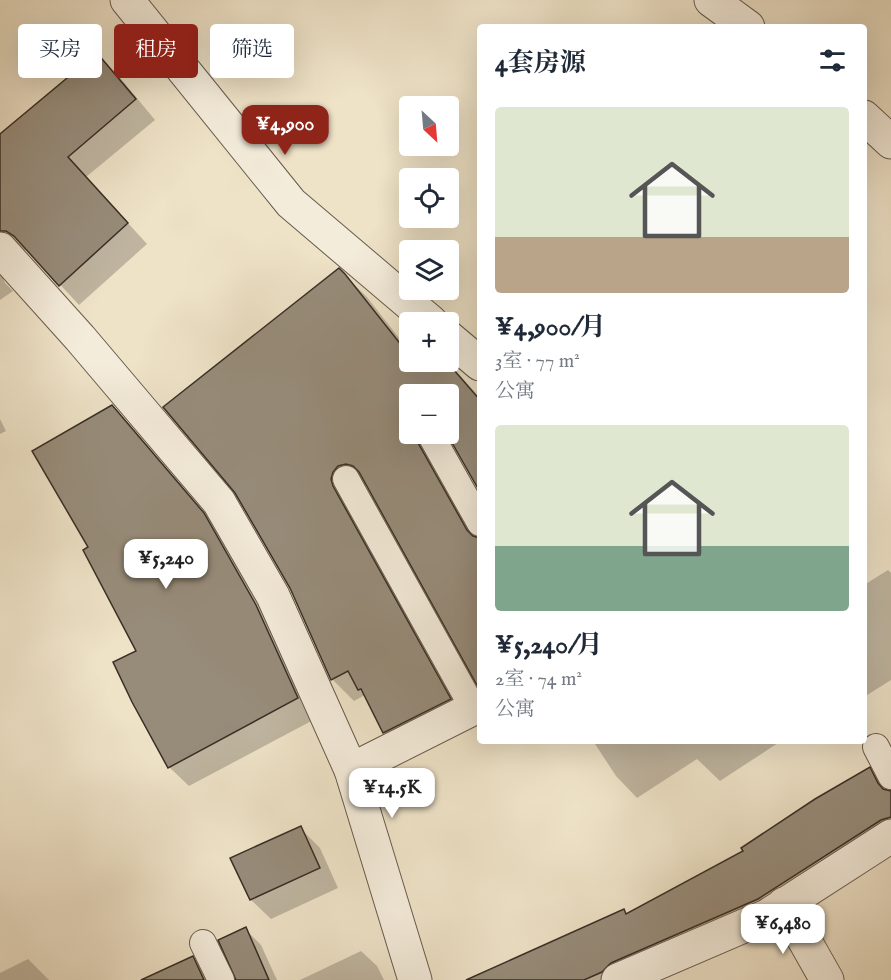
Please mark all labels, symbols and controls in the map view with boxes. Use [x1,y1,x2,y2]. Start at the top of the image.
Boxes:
chip: 买房 [18,24,102,78]
chip: 租房 [114,24,198,78]
chip: 筛选 [210,24,294,78]
icon: filters [816,44,849,77]
text: 4套房源 [495,47,586,80]
north arrow [399,96,459,156]
map controls [399,96,459,444]
pin: ¥4,900 [236,105,334,156]
text: ¥4,900 [256,112,314,137]
icon: home [618,146,726,254]
button: locate [399,168,459,228]
button: layers [399,240,459,300]
text: ¥4,900/月 [495,311,606,344]
button: + [399,312,459,372]
text: 3室 · 77 m² [495,349,580,374]
text: 公寓 [495,379,535,404]
button: − [399,384,459,444]
icon: home [618,464,726,572]
pin: ¥5,240 [117,539,215,590]
text: ¥5,240 [138,546,194,571]
text: ¥5,240/月 [495,629,603,662]
text: 2室 · 74 m² [495,667,582,692]
text: 公寓 [495,697,535,722]
pin: ¥14.5K [343,768,441,819]
text: ¥14.5K [363,775,421,800]
pin: ¥6,480 [734,904,832,955]
text: ¥6,480 [755,911,811,936]

